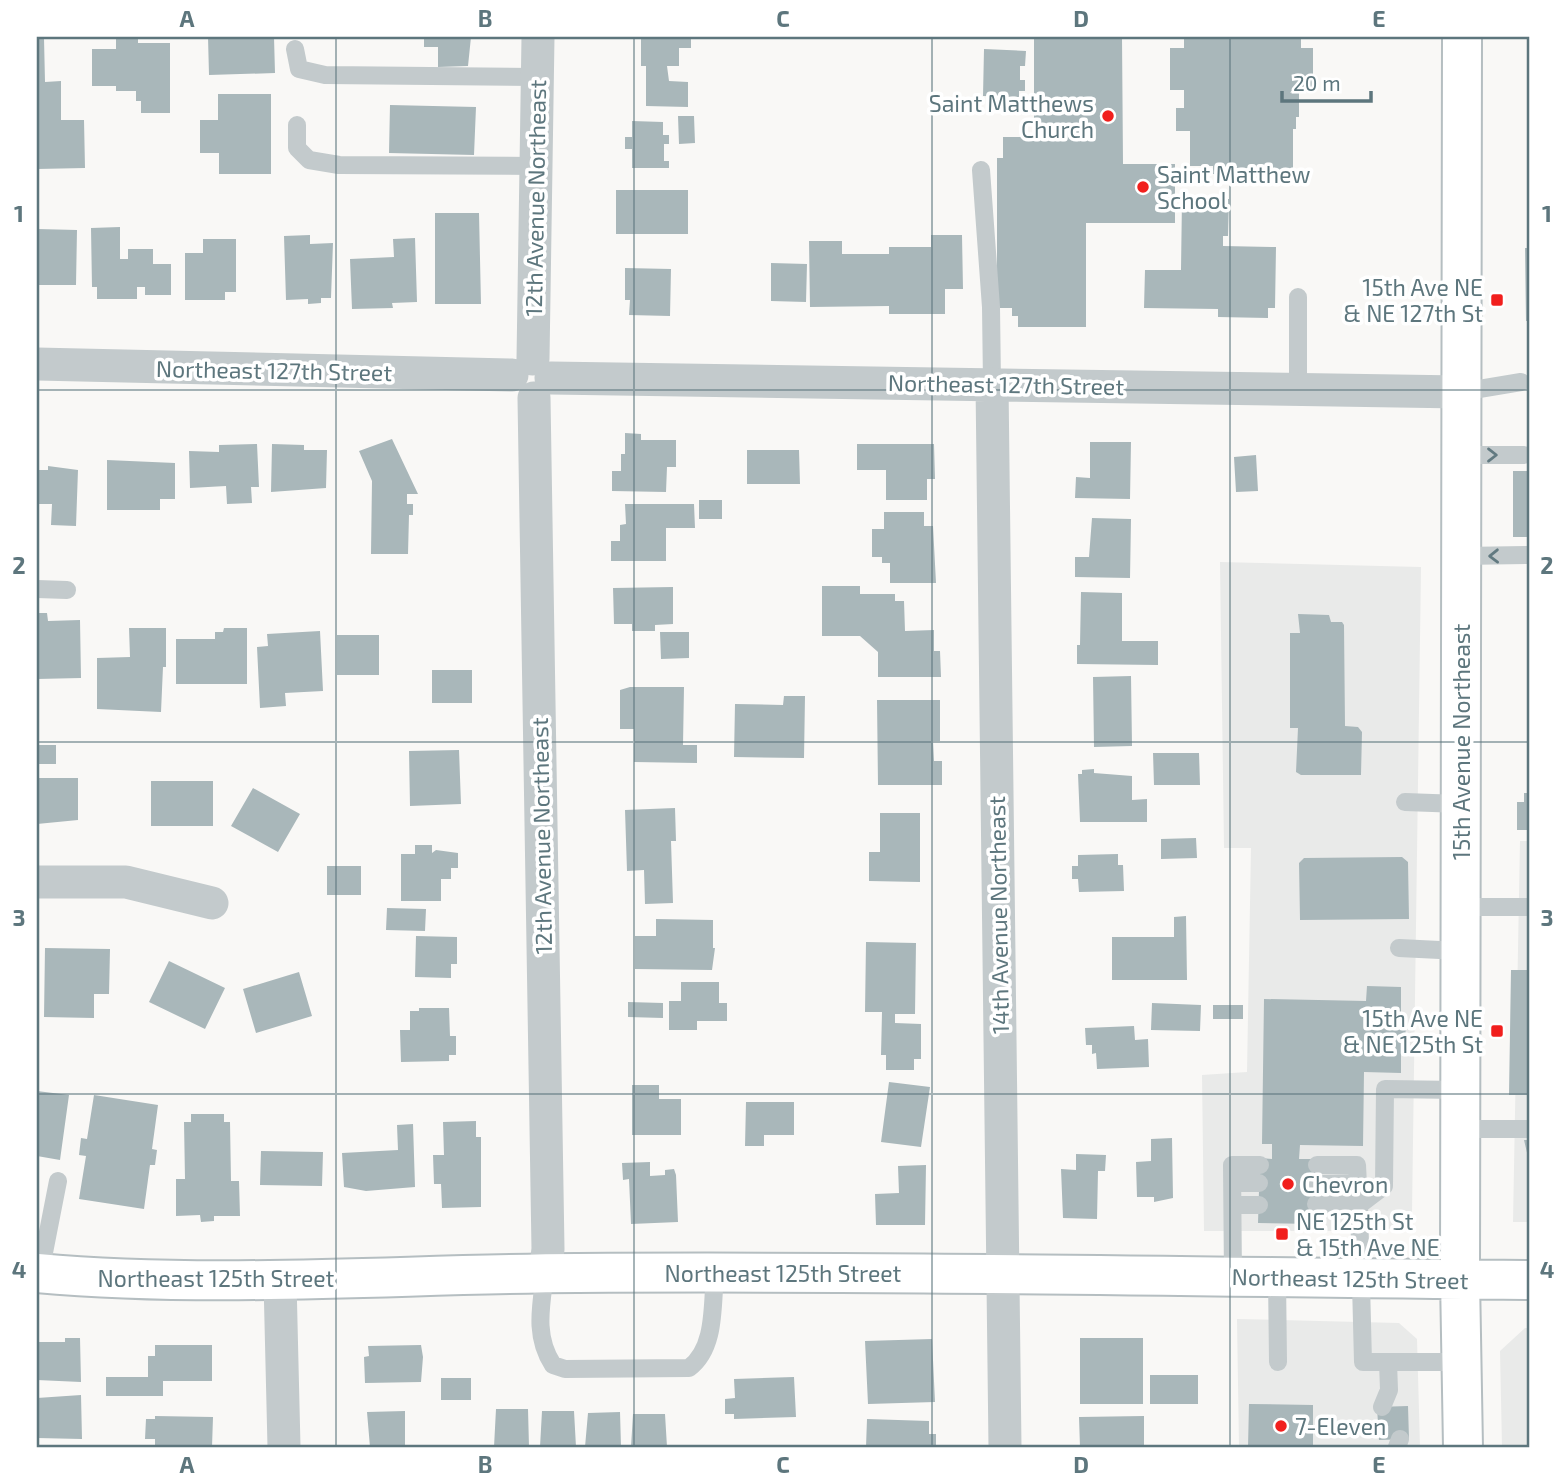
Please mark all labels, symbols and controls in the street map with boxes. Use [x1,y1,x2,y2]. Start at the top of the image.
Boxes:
text: A [179,4,195,32]
text: B [478,4,492,32]
text: C [776,4,790,32]
text: D [1073,4,1089,32]
text: E [1372,4,1386,32]
scale bar [1282,60,1372,104]
text: 20 m [1293,70,1341,95]
street label: 12th Avenue Northeast [519,79,551,317]
place label: Saint Matthews Church [929,89,1094,143]
marker: Saint Matthews Church [1100,108,1116,124]
place label: Saint Matthew School [1157,160,1311,214]
marker: Saint Matthew School [1135,179,1151,195]
text: 1 [14,199,24,227]
text: 1 [1542,199,1552,227]
place label: 15th Ave NE & NE 127th St [1343,273,1483,327]
marker: 15th Ave NE & NE 127th St [1489,292,1505,308]
street label: Northeast 127th Street [156,354,393,386]
street label: Northeast 127th Street [888,368,1125,400]
one-way arrow [1488,447,1498,463]
one-way arrow [1488,548,1498,564]
text: 2 [12,551,26,579]
text: 2 [1540,551,1554,579]
street label: 15th Avenue Northeast [1447,624,1475,860]
street label: 12th Avenue Northeast [525,717,557,955]
street label: 14th Avenue Northeast [982,795,1014,1034]
text: 3 [12,903,26,931]
text: 3 [1540,903,1554,931]
place label: 15th Ave NE & NE 125th St [1343,1004,1483,1058]
marker: 15th Ave NE & NE 125th St [1489,1023,1505,1039]
place label: Chevron [1302,1170,1388,1198]
marker: Chevron [1280,1176,1296,1192]
place label: NE 125th St & 15th Ave NE [1296,1207,1440,1261]
marker: NE 125th St & 15th Ave NE [1274,1226,1290,1242]
text: 4 [12,1255,26,1283]
text: 4 [1540,1255,1554,1283]
street label: Northeast 125th Street [665,1259,902,1287]
street label: Northeast 125th Street [1231,1262,1469,1294]
street label: Northeast 125th Street [98,1264,335,1292]
place label: 7-Eleven [1295,1412,1386,1440]
marker: 7-Eleven [1273,1418,1289,1434]
text: A [179,1450,195,1478]
text: B [478,1450,492,1478]
text: C [776,1450,790,1478]
text: D [1073,1450,1089,1478]
text: E [1372,1450,1386,1478]

